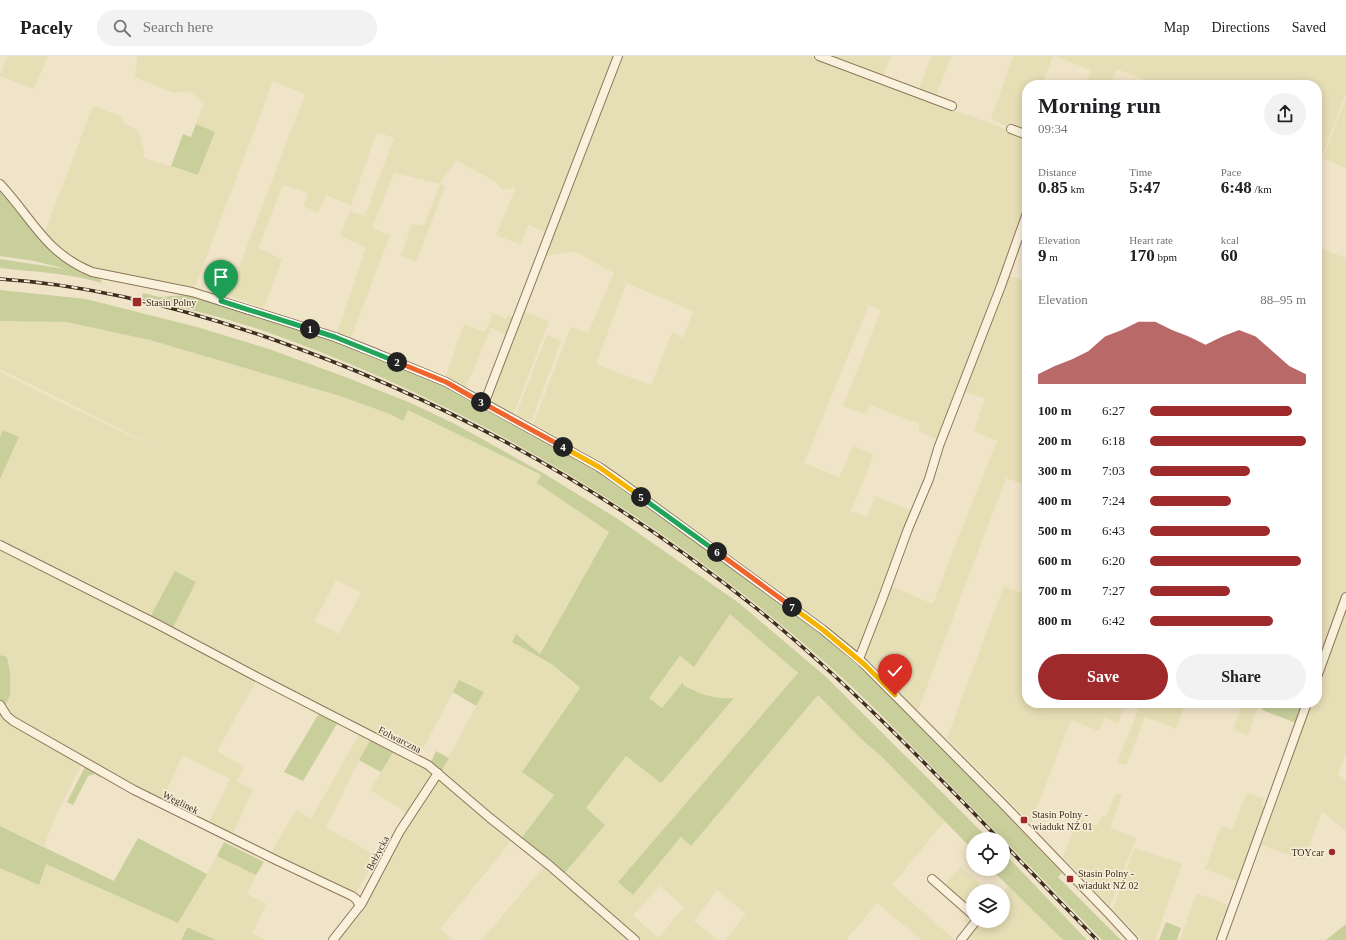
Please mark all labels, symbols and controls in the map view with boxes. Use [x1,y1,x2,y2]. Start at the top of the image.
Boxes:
search box [97,10,377,46]
text: Pacely [20,17,73,38]
icon: search [111,17,133,39]
text: Search here [143,19,213,35]
text: Map [1164,20,1189,35]
text: Directions [1211,20,1270,35]
text: Saved [1292,20,1326,35]
text: Morning run [1038,93,1161,118]
button: share [1264,93,1306,135]
text: 09:34 [1038,121,1068,136]
text: Distance [1038,166,1076,178]
text: Time [1129,166,1152,178]
text: Pace [1221,166,1241,178]
text: 0.85 [1038,178,1068,197]
text: 5:47 [1129,178,1161,197]
text: 6:48 [1221,178,1252,197]
text: km [1068,183,1085,195]
text: /km [1252,183,1272,195]
text: Elevation [1038,234,1080,246]
text: Heart rate [1129,234,1173,246]
text: kcal [1221,234,1239,246]
text: 9 [1038,246,1047,265]
text: 170 [1129,246,1155,265]
text: 60 [1221,246,1238,265]
text: m [1047,251,1058,263]
text: bpm [1155,251,1177,263]
pin [204,260,238,301]
icon: arrive [210,266,232,288]
text: Elevation [1038,292,1088,307]
text: 88–95 m [1260,292,1306,307]
marker: Stasin Polny [131,296,143,308]
place label: Stasin Polny [146,297,196,308]
pin: 1 [300,319,320,339]
text: 1 [307,323,313,335]
pin: 2 [387,352,407,372]
text: 2 [394,356,400,368]
pin: 3 [471,392,491,412]
text: 3 [478,396,484,408]
text: 100 m [1038,403,1072,418]
text: 6:27 [1102,403,1125,418]
text: 200 m [1038,433,1072,448]
text: 6:18 [1102,433,1125,448]
pin: 4 [553,437,573,457]
text: 4 [560,441,566,453]
text: 300 m [1038,463,1072,478]
text: 7:03 [1102,463,1125,478]
pin: 5 [631,487,651,507]
text: 5 [638,491,644,503]
text: 400 m [1038,493,1072,508]
text: 7:24 [1102,493,1125,508]
text: 500 m [1038,523,1072,538]
text: 6:43 [1102,523,1125,538]
pin: 6 [707,542,727,562]
text: 6 [714,546,720,558]
text: 600 m [1038,553,1072,568]
text: 6:20 [1102,553,1125,568]
text: 700 m [1038,583,1072,598]
text: 7:27 [1102,583,1125,598]
pin: 7 [782,597,802,617]
text: 7 [789,601,795,613]
text: 800 m [1038,613,1072,628]
text: 6:42 [1102,613,1125,628]
pin [878,654,912,695]
button: Save [1038,654,1168,700]
button: Share [1176,654,1306,700]
icon: check [884,660,906,682]
street label: Folwarczna [376,724,424,755]
street label: Węglinek [161,789,201,816]
place label: Stasin Polny - wiadukt NŻ 01 [1032,809,1093,832]
marker: Stasin Polny - wiadukt NŻ 01 [1019,815,1029,825]
map controls [966,832,1010,928]
button: locate [966,832,1010,876]
street label: Bełżycka [364,834,391,872]
place label: TOYcar [1291,847,1325,858]
marker: TOYcar [1327,847,1337,857]
place label: Stasin Polny - wiadukt NŻ 02 [1078,868,1139,891]
marker: Stasin Polny - wiadukt NŻ 02 [1065,874,1075,884]
button: layers [966,884,1010,928]

